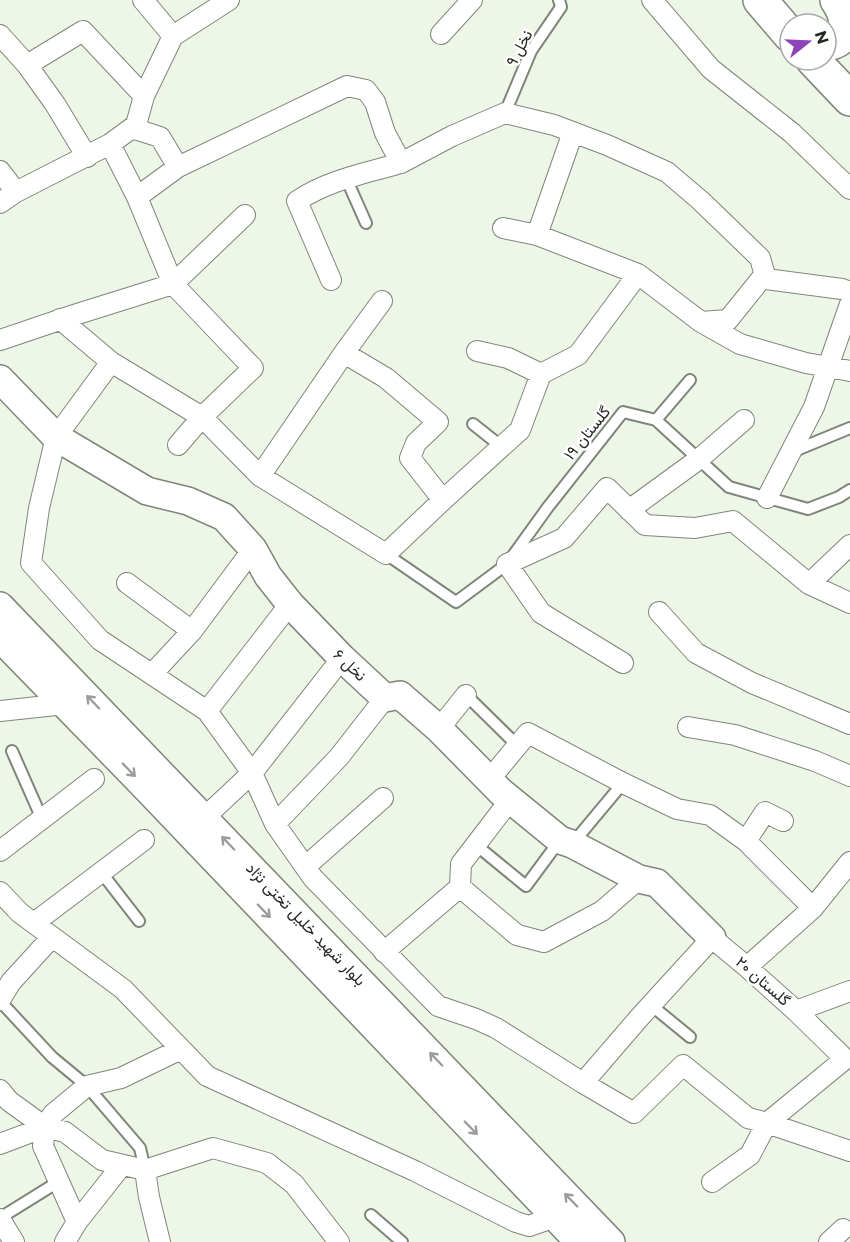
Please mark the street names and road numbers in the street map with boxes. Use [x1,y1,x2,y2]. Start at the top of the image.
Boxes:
street label: نخل ۹ [502,27,537,70]
street label: گلستان ۱۹ [560,402,614,464]
street label: نخل ۶ [329,645,370,686]
street label: بلوار شهید خلیل تختی نژاد [241,858,370,990]
street label: گلستان ۲۰ [732,952,794,1010]

